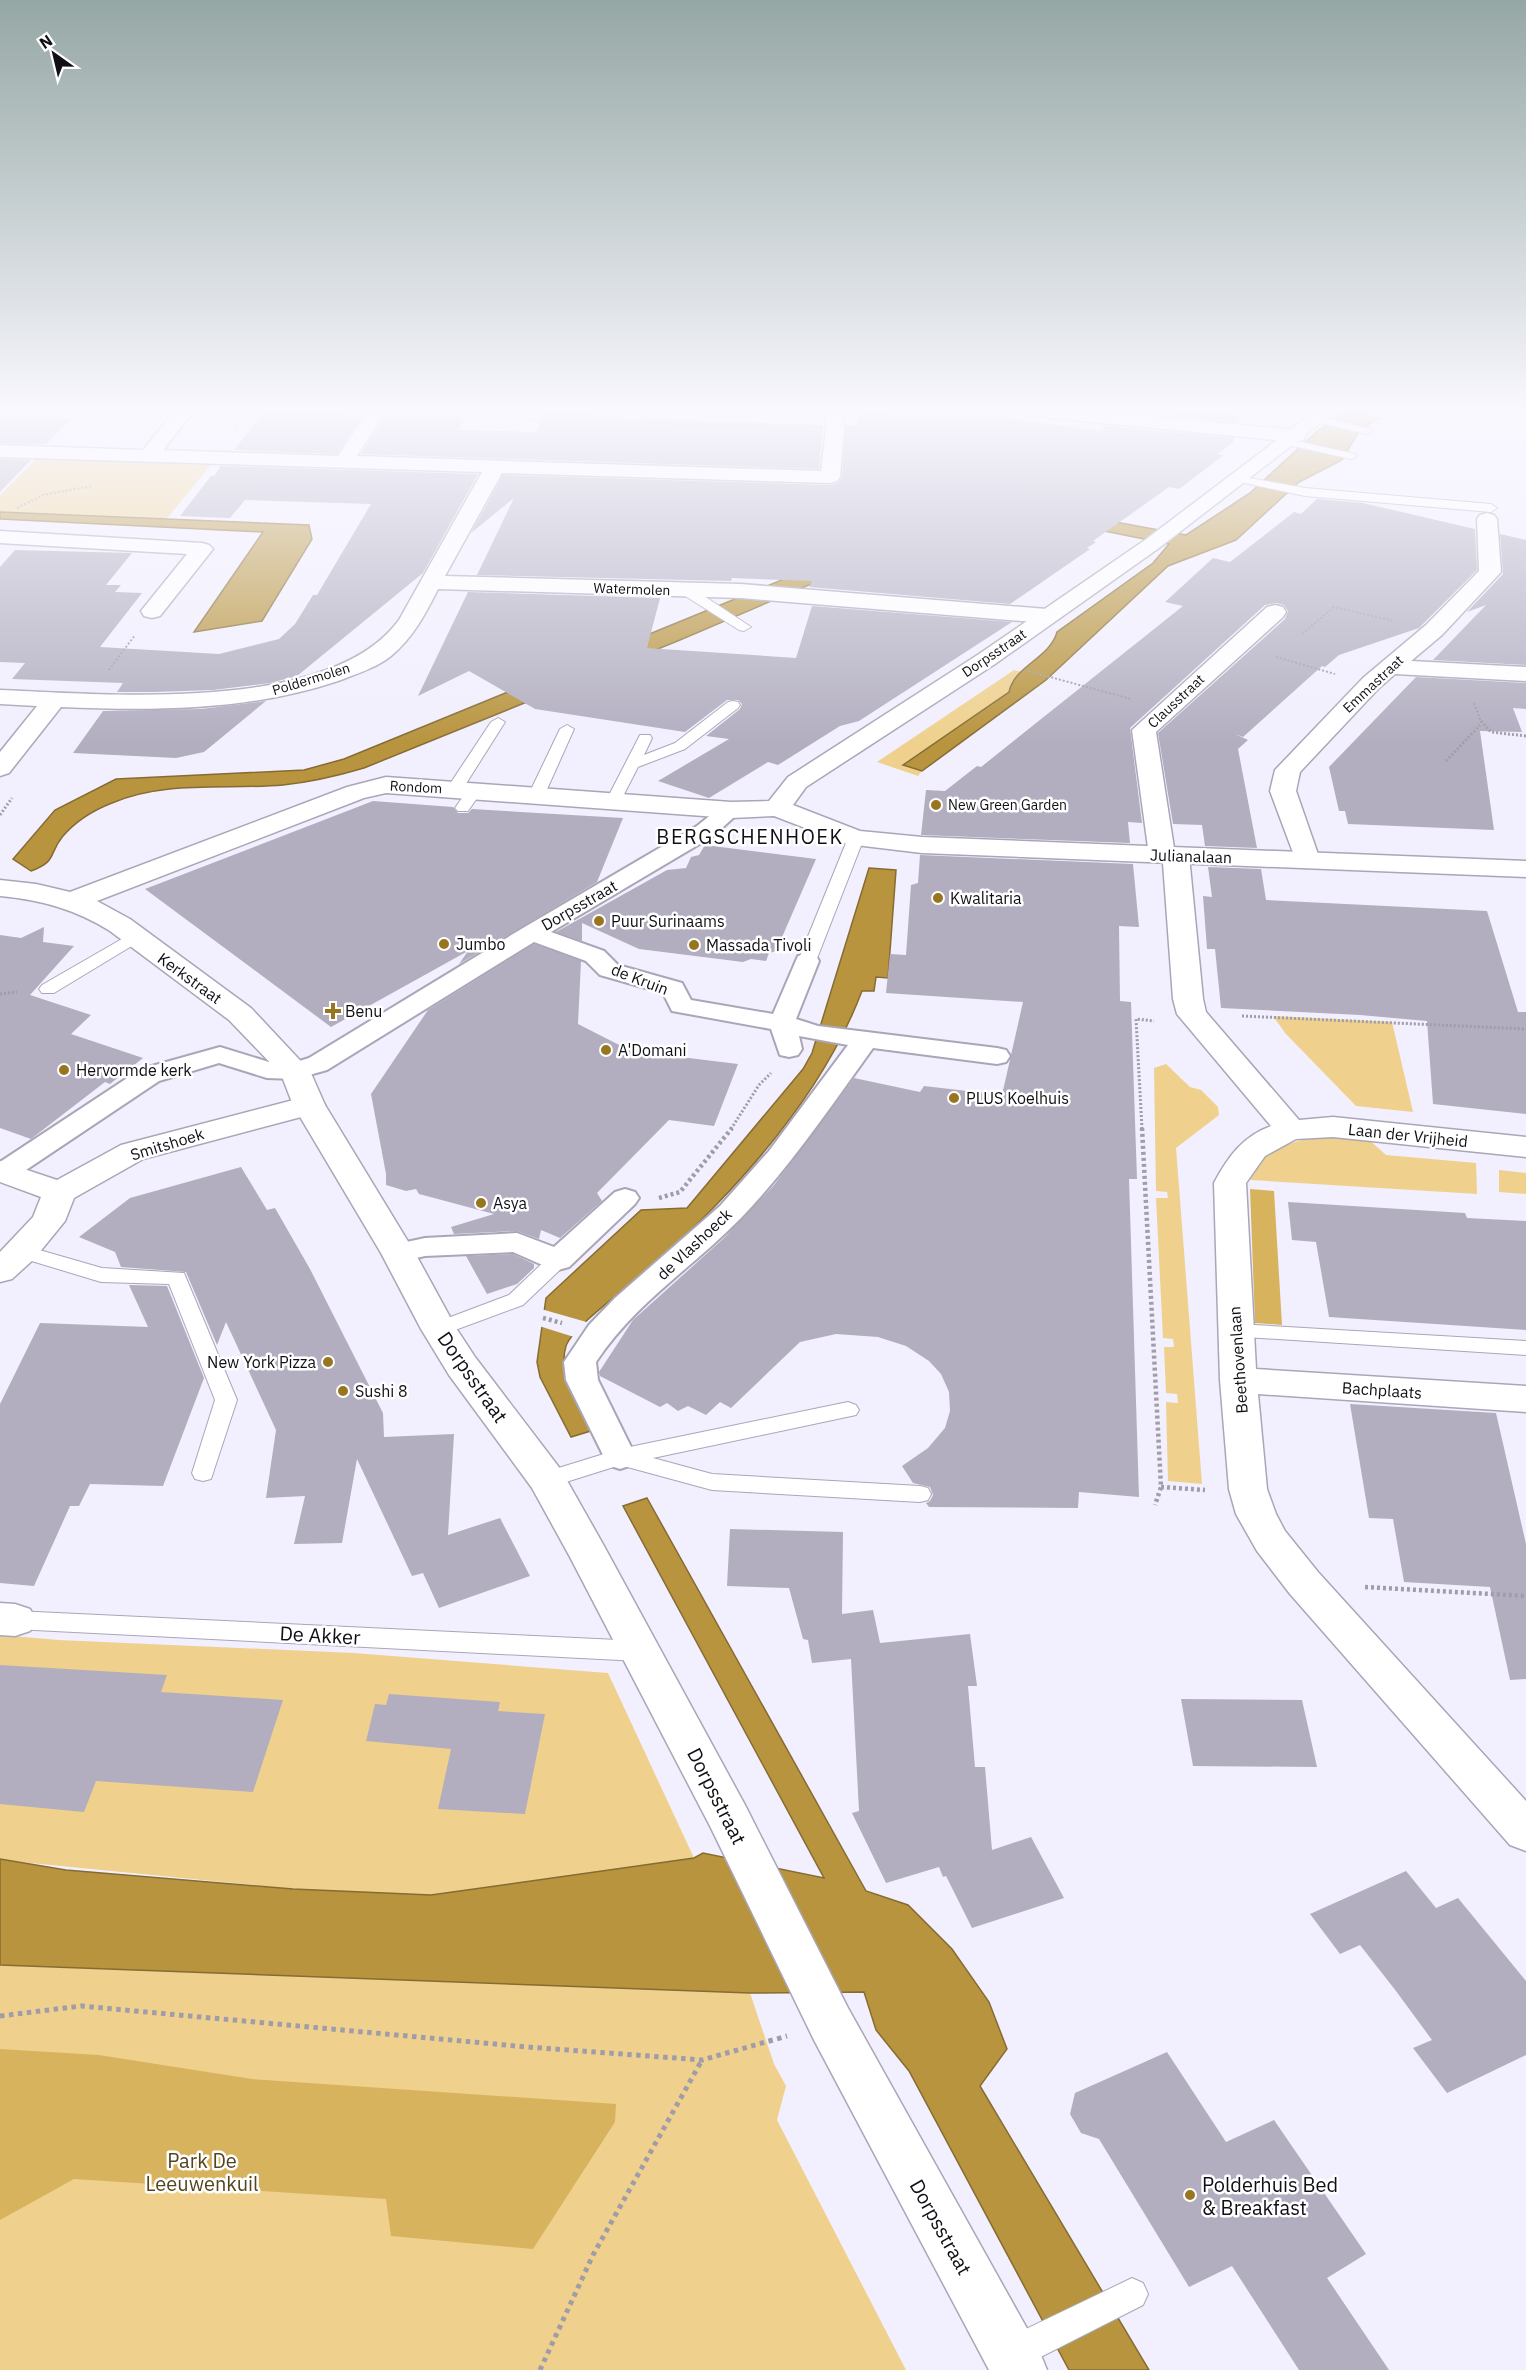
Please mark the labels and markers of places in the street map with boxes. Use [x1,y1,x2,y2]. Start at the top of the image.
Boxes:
place label: New Green Garden [948,796,1067,814]
marker: New Green Garden [929,798,943,812]
place label: Kwalitaria [950,888,1022,908]
marker: Kwalitaria [931,891,945,905]
place label: Puur Surinaams [611,911,725,931]
marker: Puur Surinaams [592,914,606,928]
place label: Jumbo [456,934,505,954]
place label: Massada Tivoli [706,935,811,955]
marker: Jumbo [437,937,451,951]
marker: Massada Tivoli [687,938,701,952]
place label: Benu [345,1001,382,1021]
marker: Benu [326,1004,340,1018]
place label: A'Domani [618,1040,687,1060]
marker: A'Domani [599,1043,613,1057]
place label: Hervormde kerk [76,1060,192,1080]
marker: Hervormde kerk [57,1063,71,1077]
place label: PLUS Koelhuis [966,1088,1069,1108]
marker: PLUS Koelhuis [947,1091,961,1105]
place label: Asya [493,1193,528,1213]
marker: Asya [474,1196,488,1210]
place label: New York Pizza [207,1352,316,1372]
marker: New York Pizza [321,1355,335,1369]
place label: Sushi 8 [355,1381,408,1401]
marker: Sushi 8 [336,1384,350,1398]
place label: Polderhuis Bed & Breakfast [1202,2171,1338,2221]
marker: Polderhuis Bed & Breakfast [1183,2188,1197,2202]

